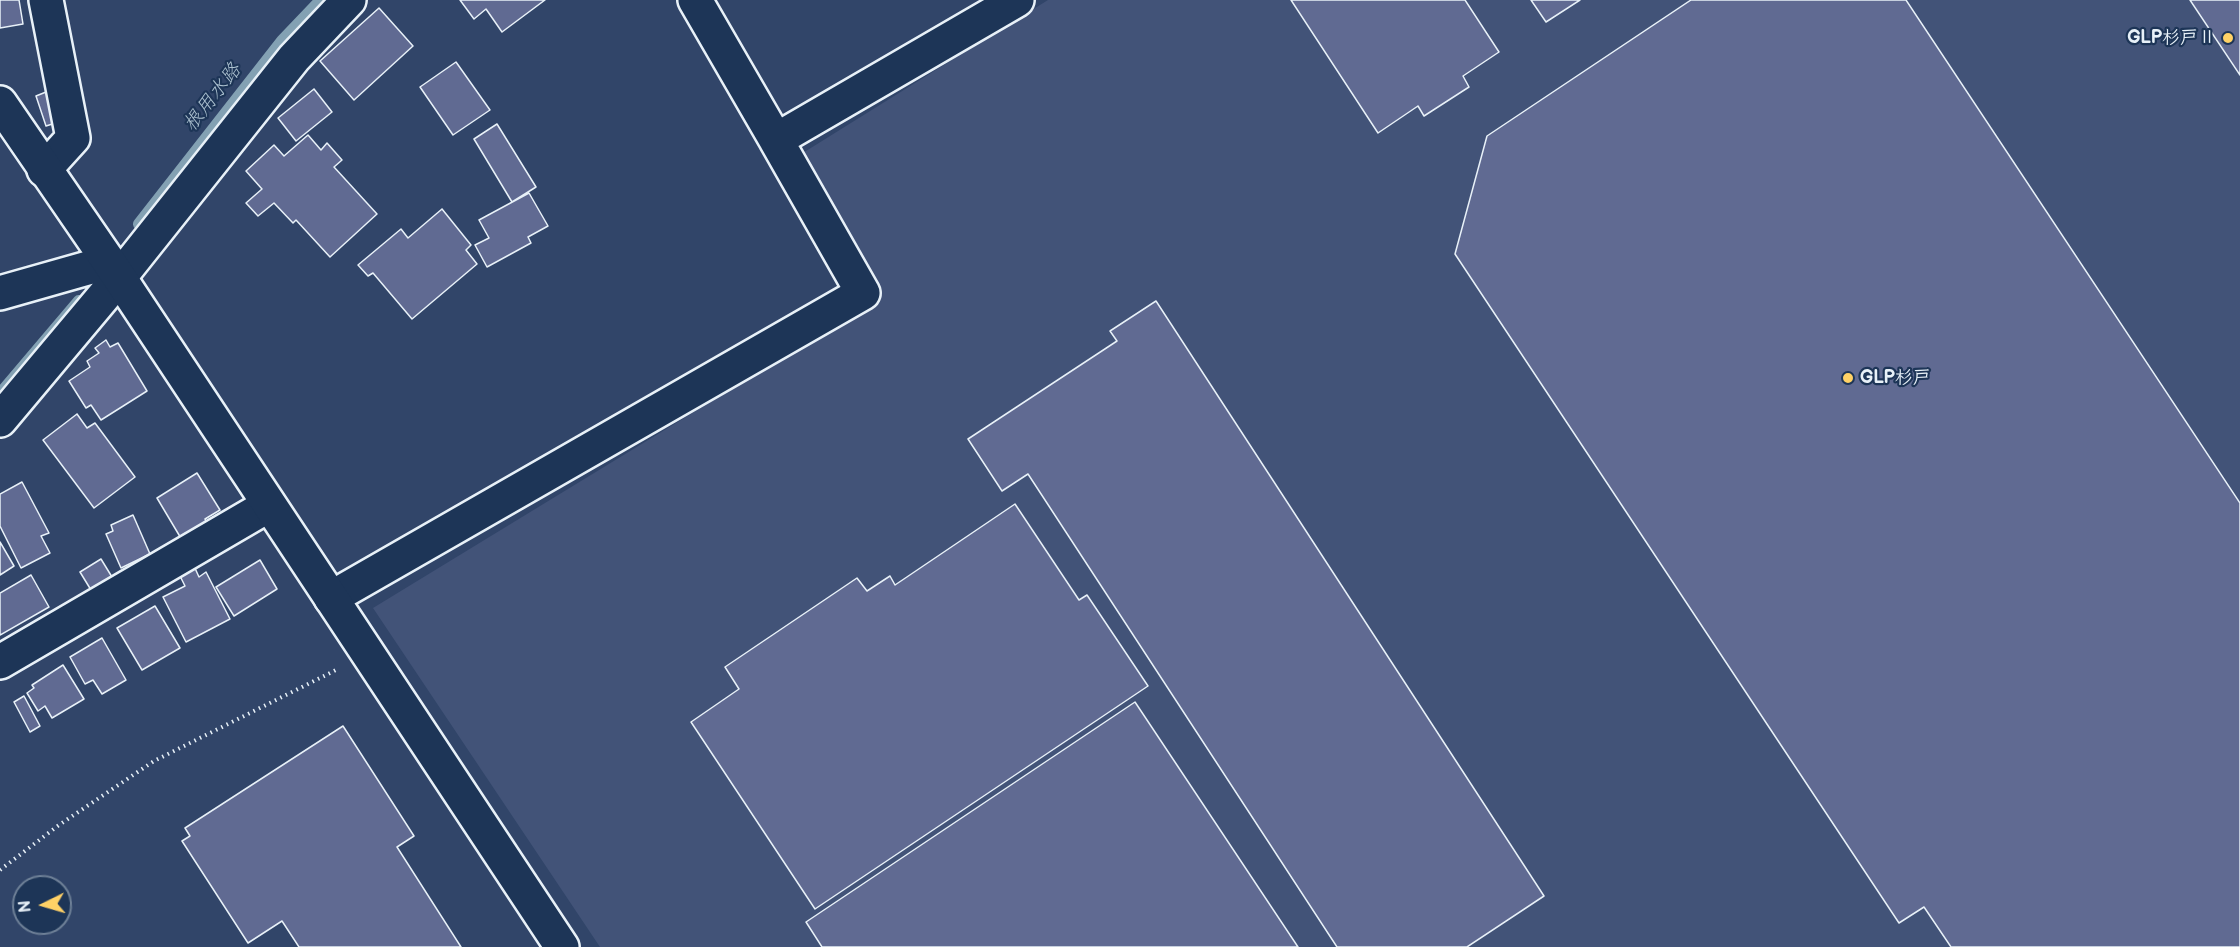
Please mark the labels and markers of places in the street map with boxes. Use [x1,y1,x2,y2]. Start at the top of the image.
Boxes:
place label: GLP杉戸Ⅱ [2127,27,2216,49]
marker: GLP杉戸Ⅱ [2221,31,2235,45]
place label: GLP杉戸 [1860,367,1931,389]
marker: GLP杉戸 [1841,371,1855,385]

